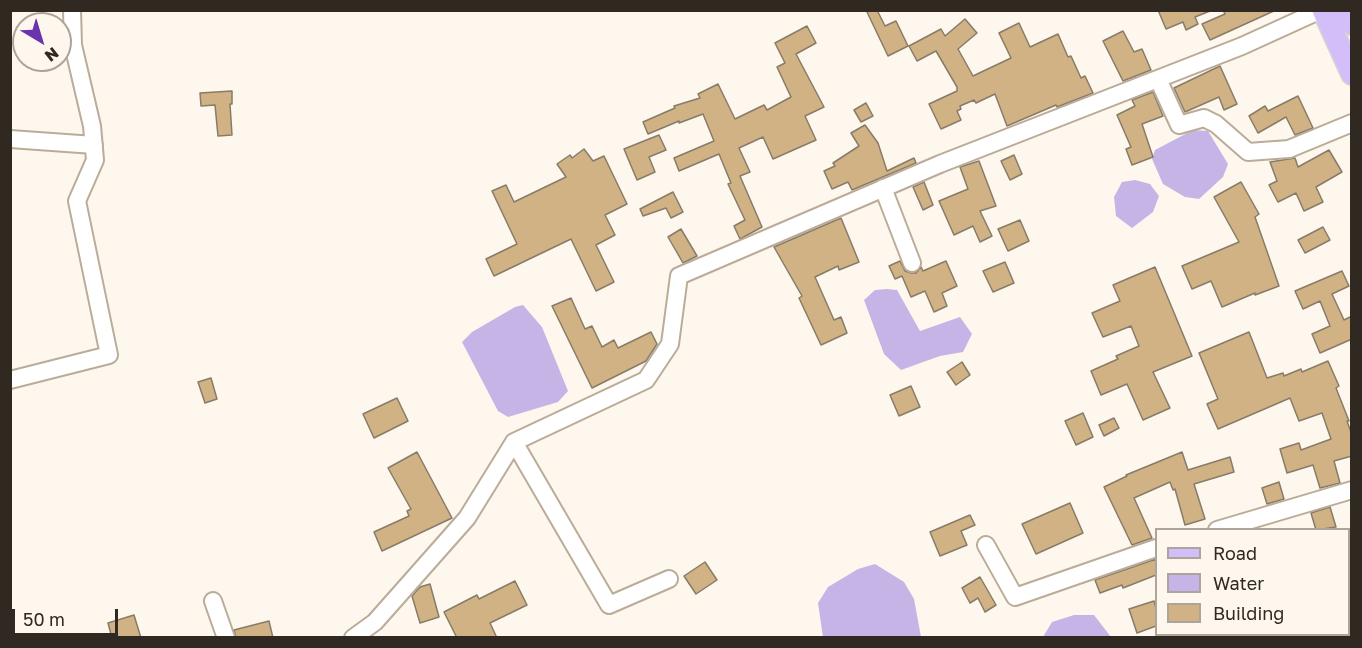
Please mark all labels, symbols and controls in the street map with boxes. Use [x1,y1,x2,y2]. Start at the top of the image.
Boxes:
north arrow [12,12,72,72]
text: N [41,43,63,66]
legend [1155,528,1350,636]
text: Road [1213,542,1257,564]
text: Water [1213,572,1264,594]
scale bar [15,597,122,635]
text: Building [1213,602,1284,624]
text: 50 m [23,608,65,630]

